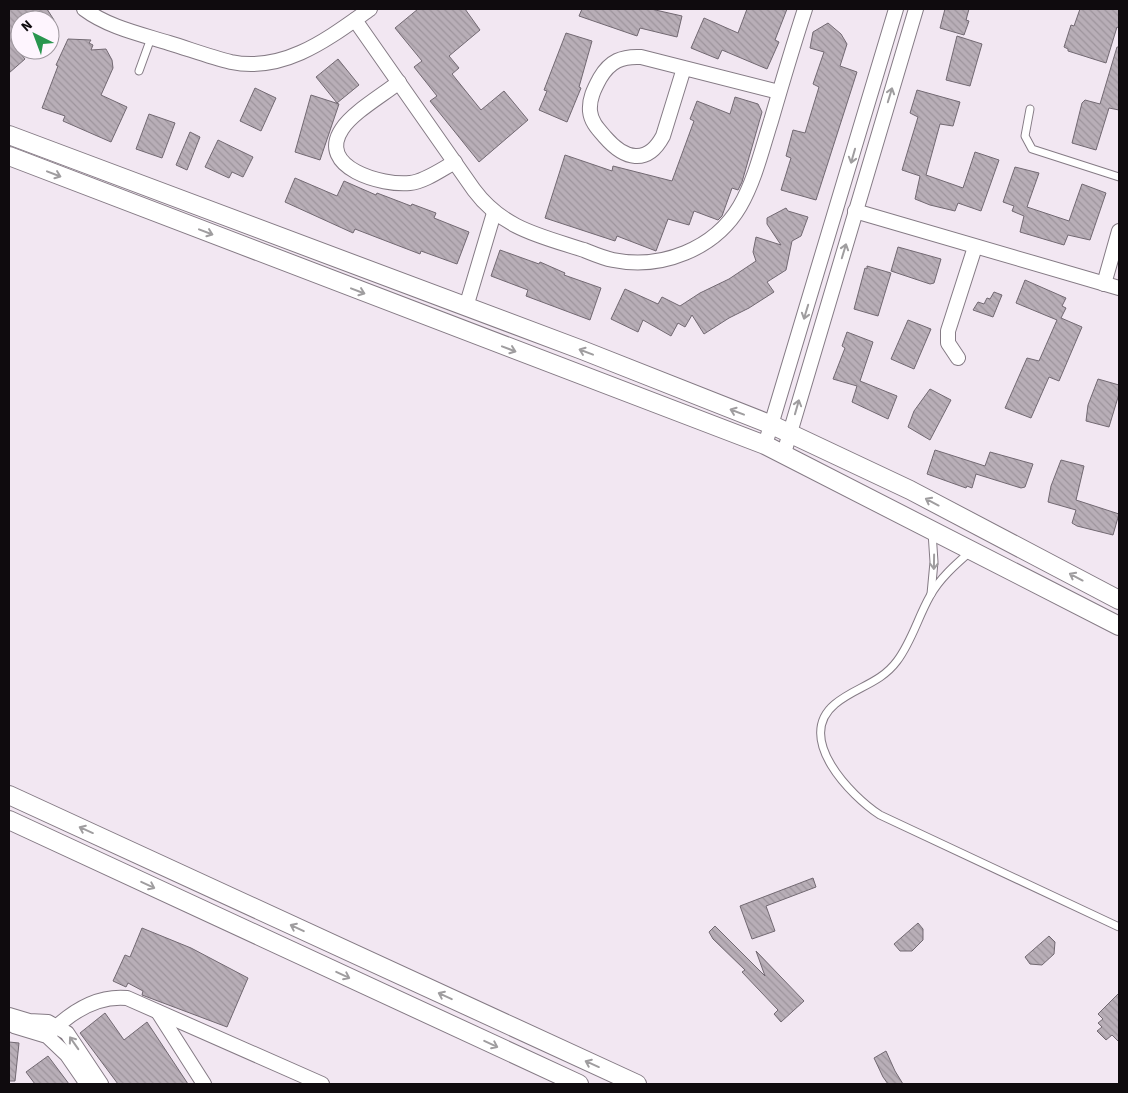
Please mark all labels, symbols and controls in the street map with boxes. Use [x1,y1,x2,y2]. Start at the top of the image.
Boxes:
north arrow [10,10,60,60]
text: N [17,16,37,37]
one-way arrow [885,87,895,103]
one-way arrow [847,148,857,164]
one-way arrow [46,170,61,179]
one-way arrow [198,228,213,237]
one-way arrow [839,243,849,259]
one-way arrow [349,287,365,296]
one-way arrow [801,304,811,320]
one-way arrow [501,345,517,354]
one-way arrow [579,347,594,356]
one-way arrow [793,399,803,415]
one-way arrow [730,406,745,416]
one-way arrow [925,497,940,506]
one-way arrow [929,554,938,570]
one-way arrow [1069,572,1084,581]
one-way arrow [79,824,94,834]
one-way arrow [140,880,155,890]
one-way arrow [290,922,305,932]
one-way arrow [335,971,350,981]
one-way arrow [438,991,453,1000]
one-way arrow [69,1037,79,1051]
one-way arrow [483,1039,498,1049]
one-way arrow [585,1059,600,1068]

